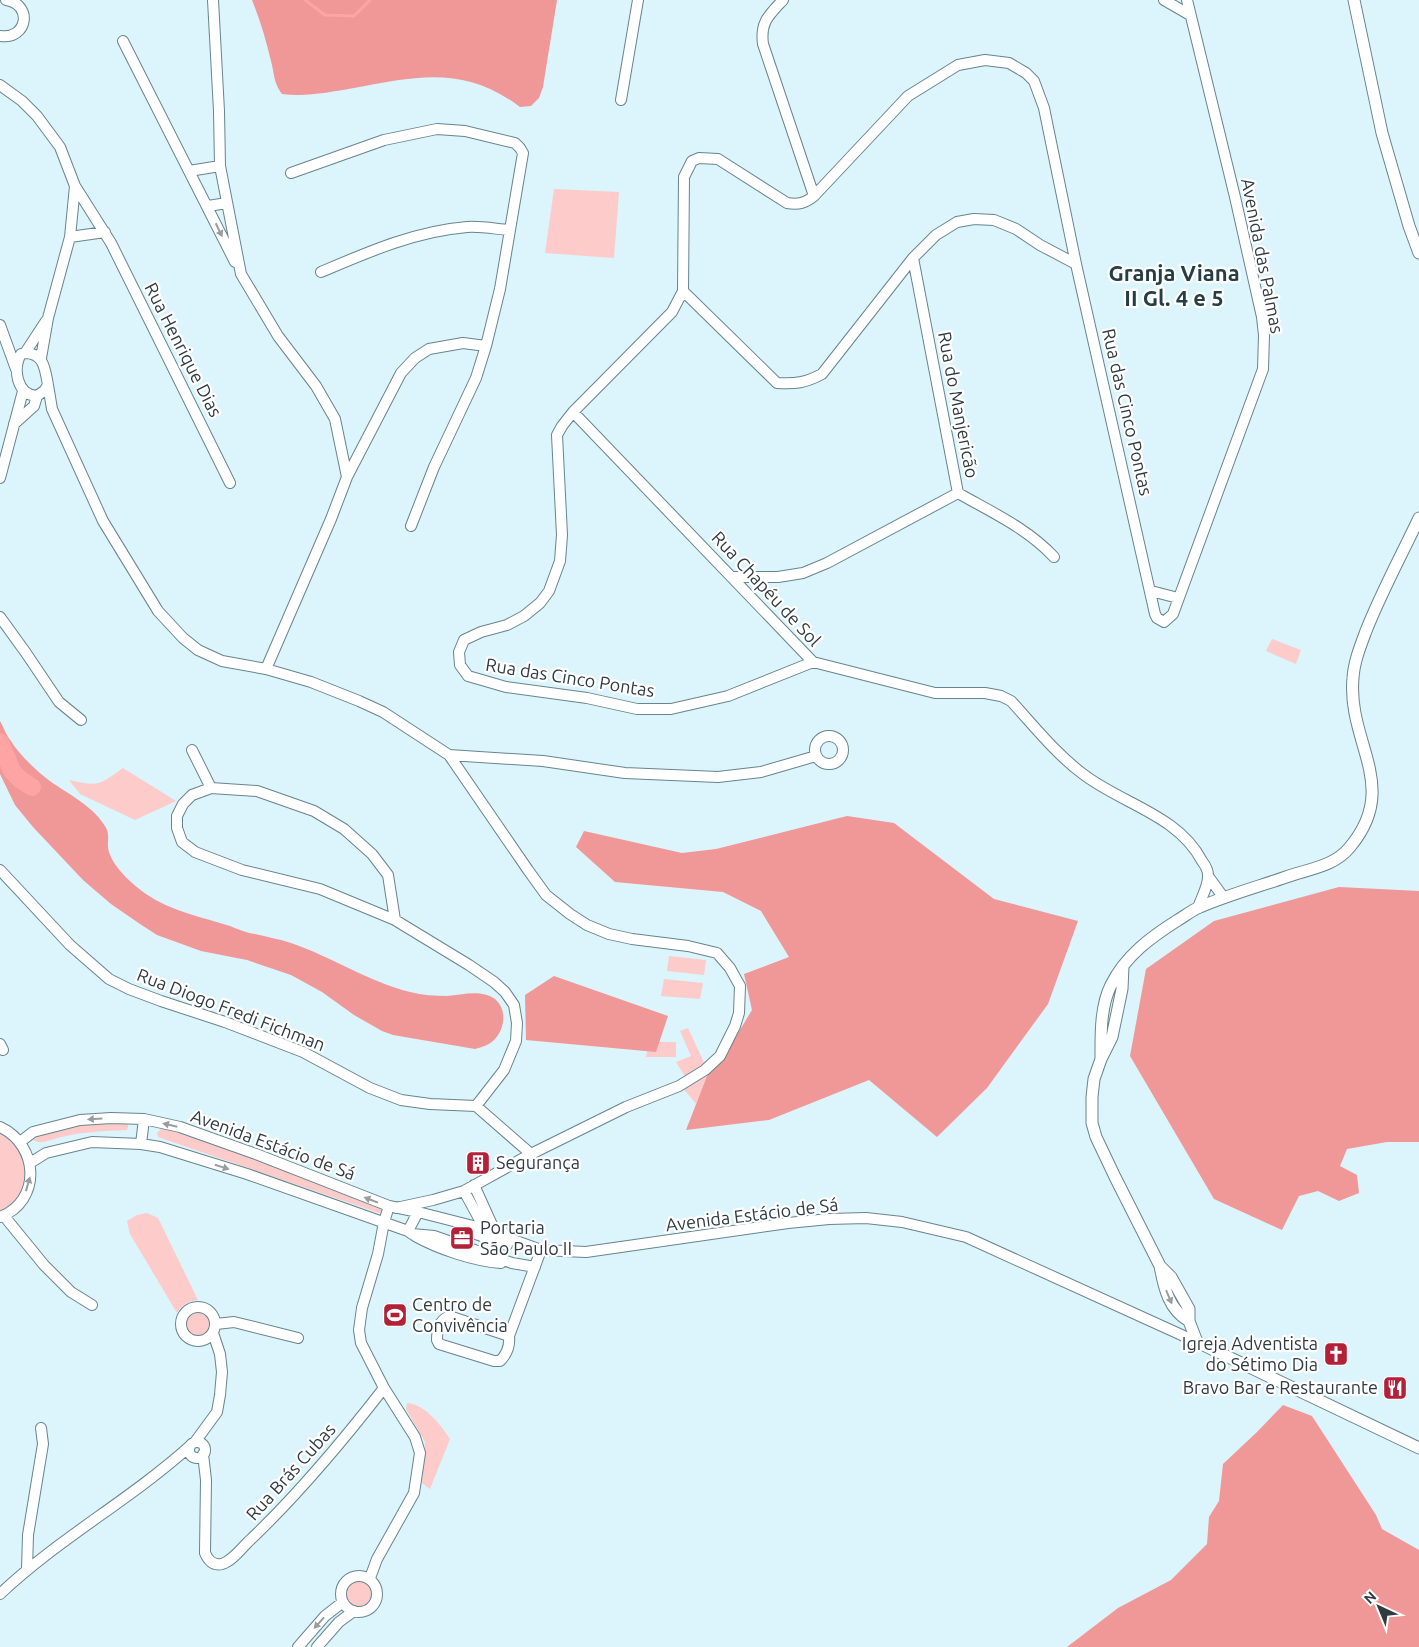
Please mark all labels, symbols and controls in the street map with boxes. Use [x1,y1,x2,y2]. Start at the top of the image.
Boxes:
street label: Avenida das Palmas [1238,177,1288,335]
one-way arrow [215,223,223,237]
district label: Granja Viana II Gl. 4 e 5 [1108,260,1240,310]
street label: Rua Henrique Dias [141,279,226,420]
street label: Rua das Cinco Pontas [1099,326,1157,497]
street label: Rua do Manjericão [935,330,983,480]
street label: Rua Chapéu de Sol [708,527,825,650]
street label: Rua das Cinco Pontas [484,654,656,700]
street label: Rua Diogo Fredi Fichman [134,964,328,1054]
street label: Avenida Estácio de Sá [188,1105,358,1183]
one-way arrow [87,1116,103,1124]
one-way arrow [162,1121,177,1129]
building icon: Segurança [465,1150,491,1176]
place label: Segurança [496,1152,580,1172]
one-way arrow [215,1163,230,1171]
one-way arrow [24,1177,32,1192]
street label: Avenida Estácio de Sá [665,1194,839,1235]
one-way arrow [364,1195,378,1203]
place label: Portaria São Paulo II [480,1217,572,1258]
office icon: Portaria São Paulo II [449,1225,475,1251]
one-way arrow [1165,1290,1173,1304]
place label: Centro de Convivência [412,1294,508,1335]
sports icon: Centro de Convivência [382,1302,408,1328]
place label: Igreja Adventista do Sétimo Dia [1182,1333,1318,1374]
church icon: Igreja Adventista do Sétimo Dia [1323,1341,1349,1367]
restaurant icon: Bravo Bar e Restaurante [1382,1375,1408,1401]
place label: Bravo Bar e Restaurante [1183,1377,1378,1397]
street label: Rua Brás Cubas [242,1419,339,1524]
north arrow [1354,1582,1404,1632]
text: N [1361,1588,1379,1607]
one-way arrow [314,1617,325,1630]

